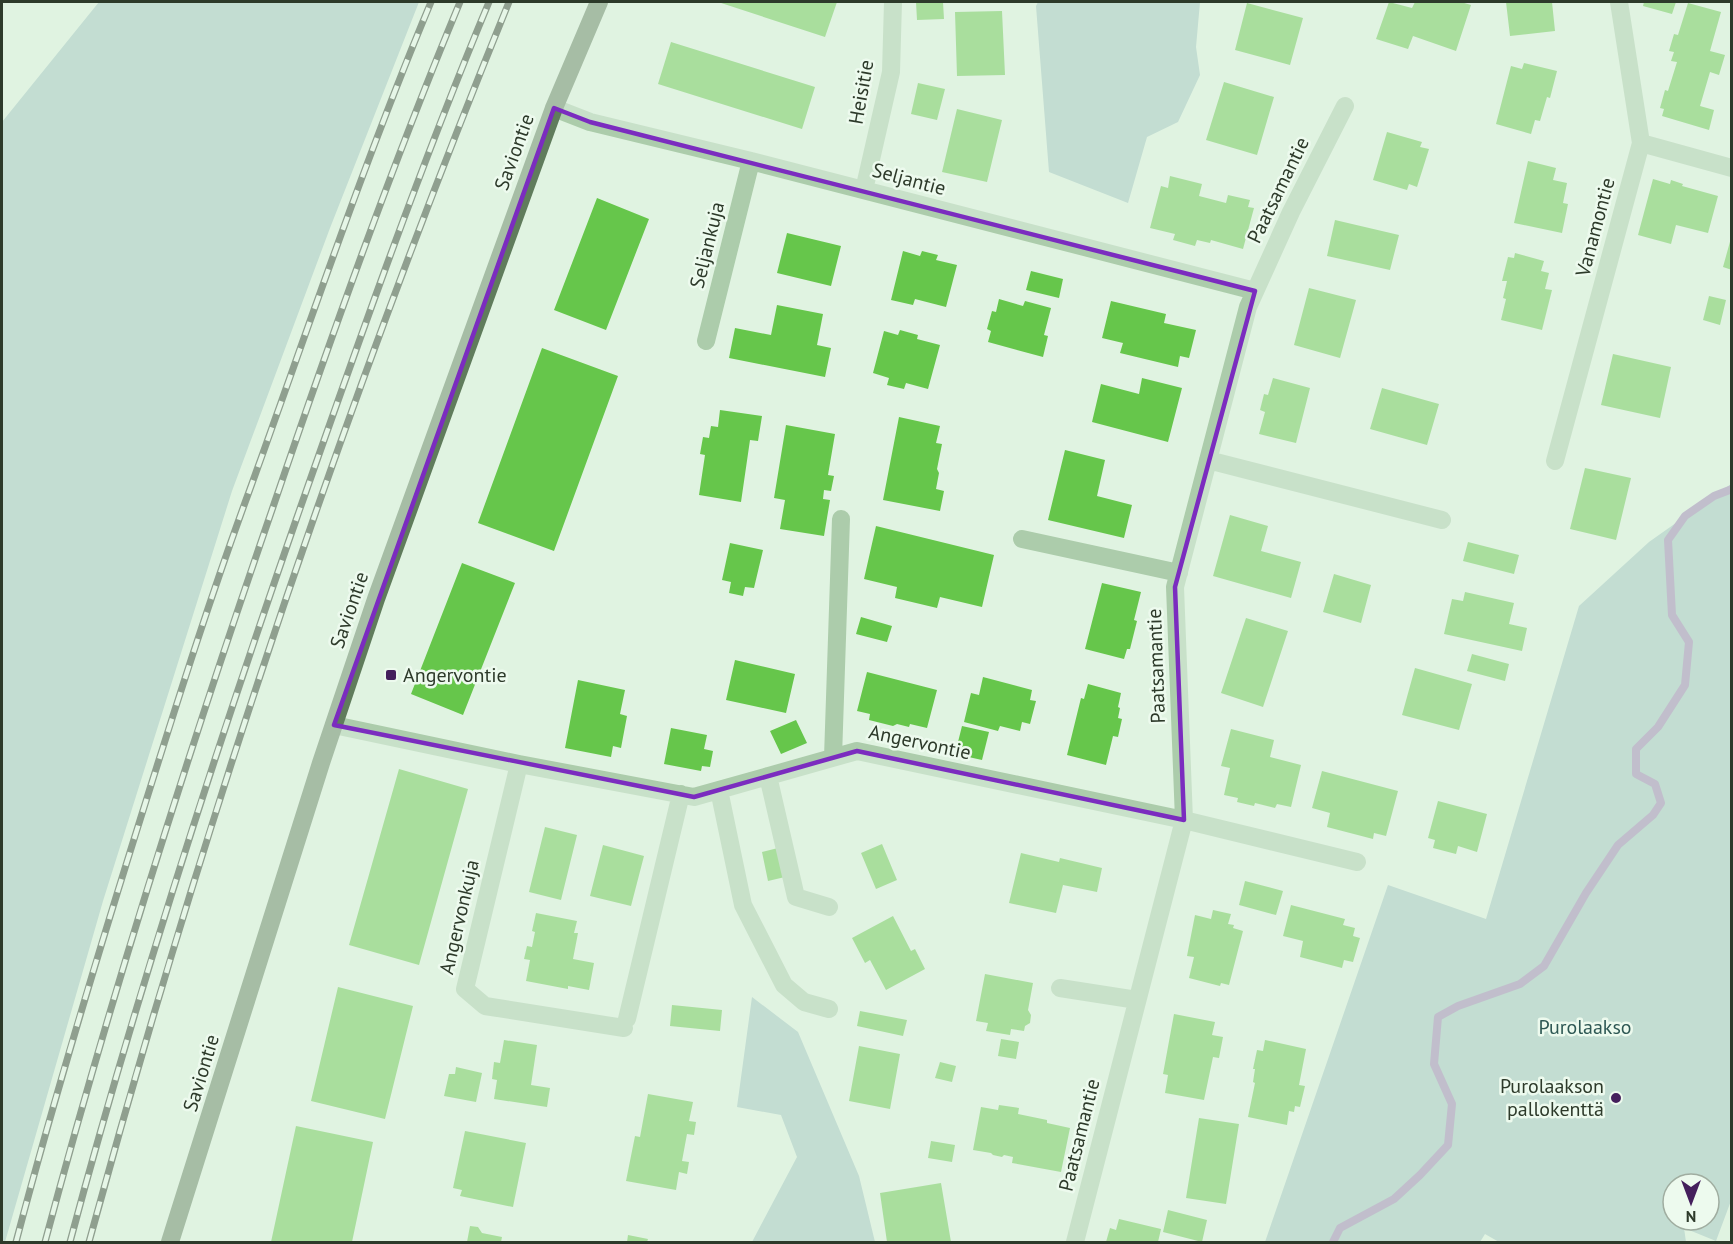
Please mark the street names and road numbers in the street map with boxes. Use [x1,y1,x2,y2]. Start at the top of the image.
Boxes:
street label: Heisitie [843,58,879,126]
street label: Saviontie [488,110,540,194]
street label: Paatsamantie [1241,133,1315,247]
street label: Seljantie [869,157,949,201]
street label: Vanamontie [1569,175,1621,280]
street label: Seljankuja [684,199,730,291]
street label: Saviontie [324,568,374,652]
street label: Paatsamantie [1141,608,1171,724]
street label: Angervontie [867,719,973,765]
street label: Angervonkuja [433,857,485,977]
street label: Saviontie [177,1031,225,1115]
street label: Paatsamantie [1052,1076,1106,1194]

